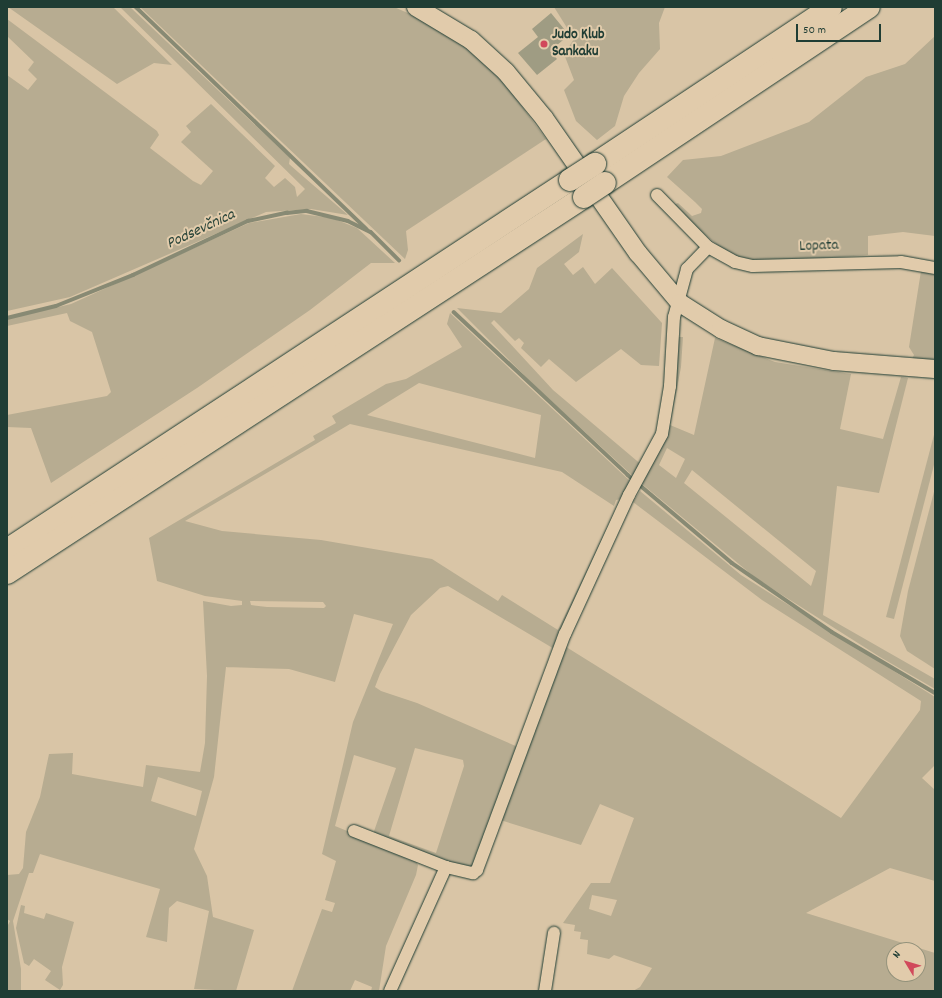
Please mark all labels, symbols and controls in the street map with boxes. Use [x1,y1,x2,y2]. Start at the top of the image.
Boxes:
scale bar [798,16,883,42]
text: 50 m [803,22,826,39]
place label: Judo Klub Sankaku [552,26,605,61]
marker: Judo Klub Sankaku [539,39,549,49]
water label: Podsevčnica [164,206,238,254]
street label: Lopata [799,237,839,257]
north arrow [886,942,926,982]
text: N [889,948,905,962]

